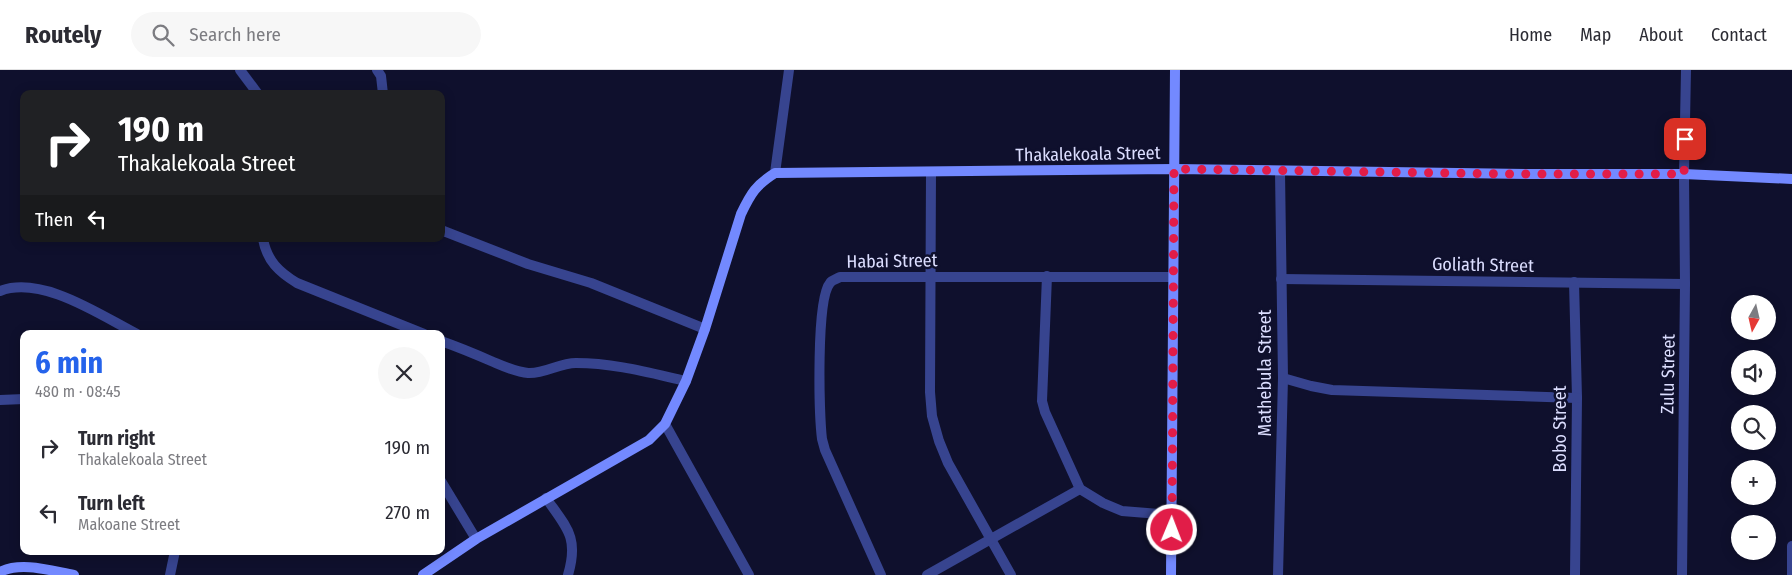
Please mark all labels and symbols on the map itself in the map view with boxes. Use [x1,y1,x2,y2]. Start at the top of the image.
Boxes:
pin [1664,118,1706,160]
street label: Thakalekoala Street [1015,142,1161,166]
street label: Habai Street [846,249,938,273]
street label: Goliath Street [1432,253,1534,277]
north arrow [1731,295,1776,340]
street label: Mathebula Street [1254,309,1276,436]
street label: Zulu Street [1656,334,1680,414]
street label: Bobo Street [1549,385,1571,472]
position arrow [1145,503,1197,555]

